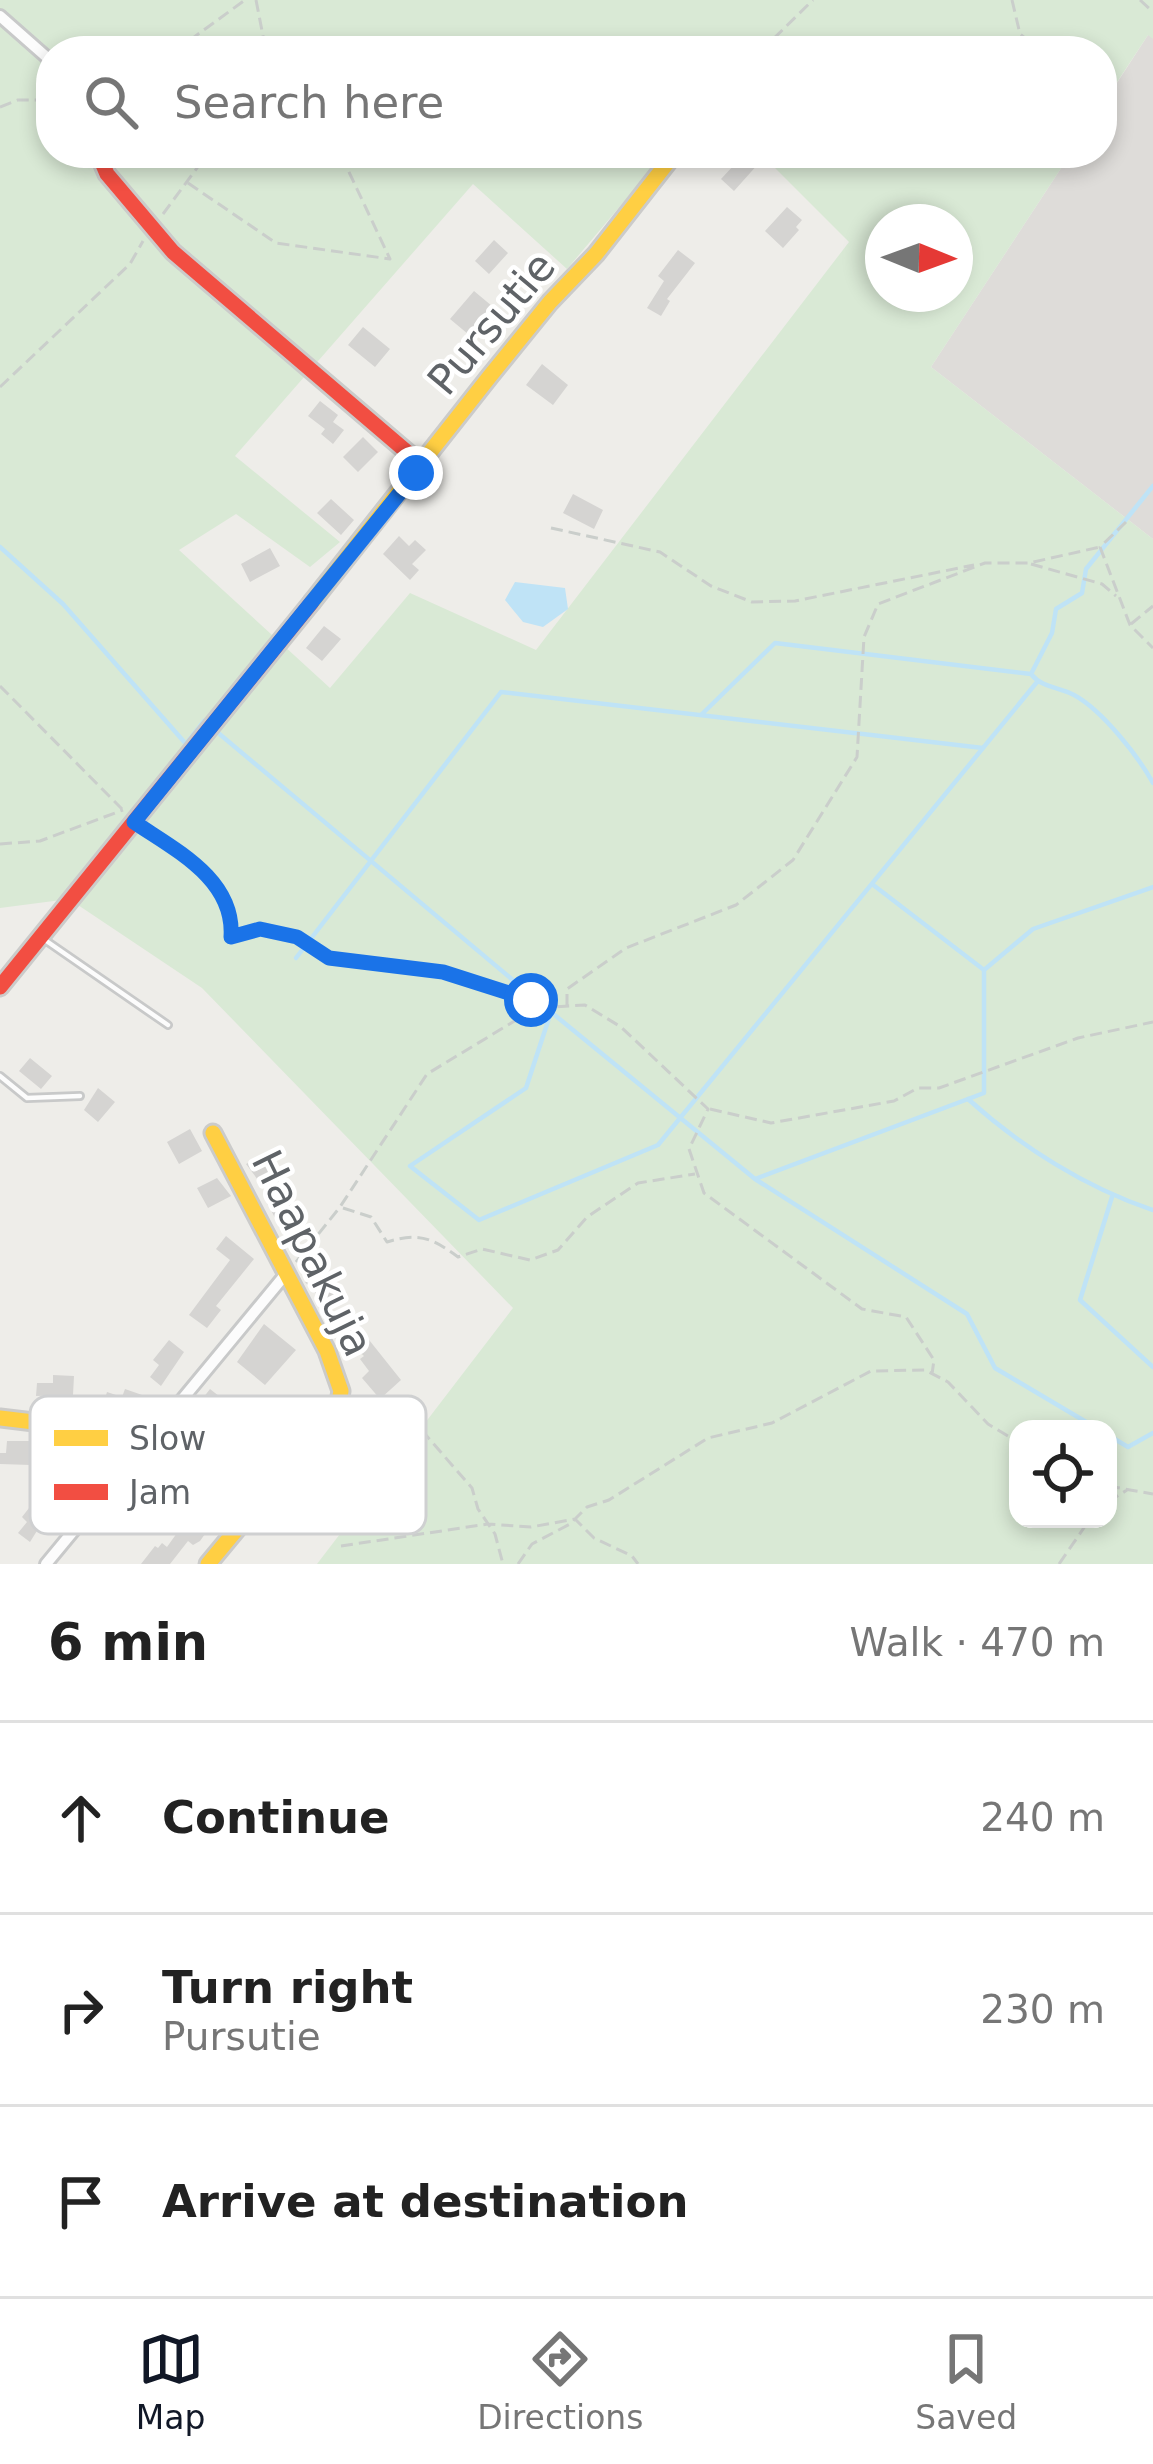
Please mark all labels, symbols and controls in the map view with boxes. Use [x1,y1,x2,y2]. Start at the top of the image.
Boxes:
search box [36,36,1117,168]
icon: search [78,69,144,135]
text: Search here [174,76,444,129]
north arrow [865,204,973,312]
street label: Pursutie [418,242,565,405]
route end [389,446,443,500]
route start [504,973,558,1027]
street label: Haapakuja [242,1142,383,1364]
legend [30,1396,426,1534]
text: Slow [129,1419,206,1458]
map controls [1009,1420,1117,1528]
button: locate [1009,1420,1117,1528]
text: Jam [127,1473,191,1512]
text: 6 min [48,1613,208,1672]
text: Walk · 470 m [850,1620,1105,1665]
icon: ahead [48,1785,114,1851]
text: Continue [162,1791,390,1844]
text: 240 m [980,1795,1105,1840]
text: Turn right [162,1961,413,2014]
icon: right [48,1977,114,2043]
text: 230 m [980,1987,1105,2032]
text: Pursutie [162,2014,321,2059]
icon: arrive [48,2169,114,2235]
text: Arrive at destination [162,2175,688,2228]
tab: Map [136,2326,206,2437]
tab: Directions [477,2326,643,2437]
tab: Saved [915,2326,1017,2437]

